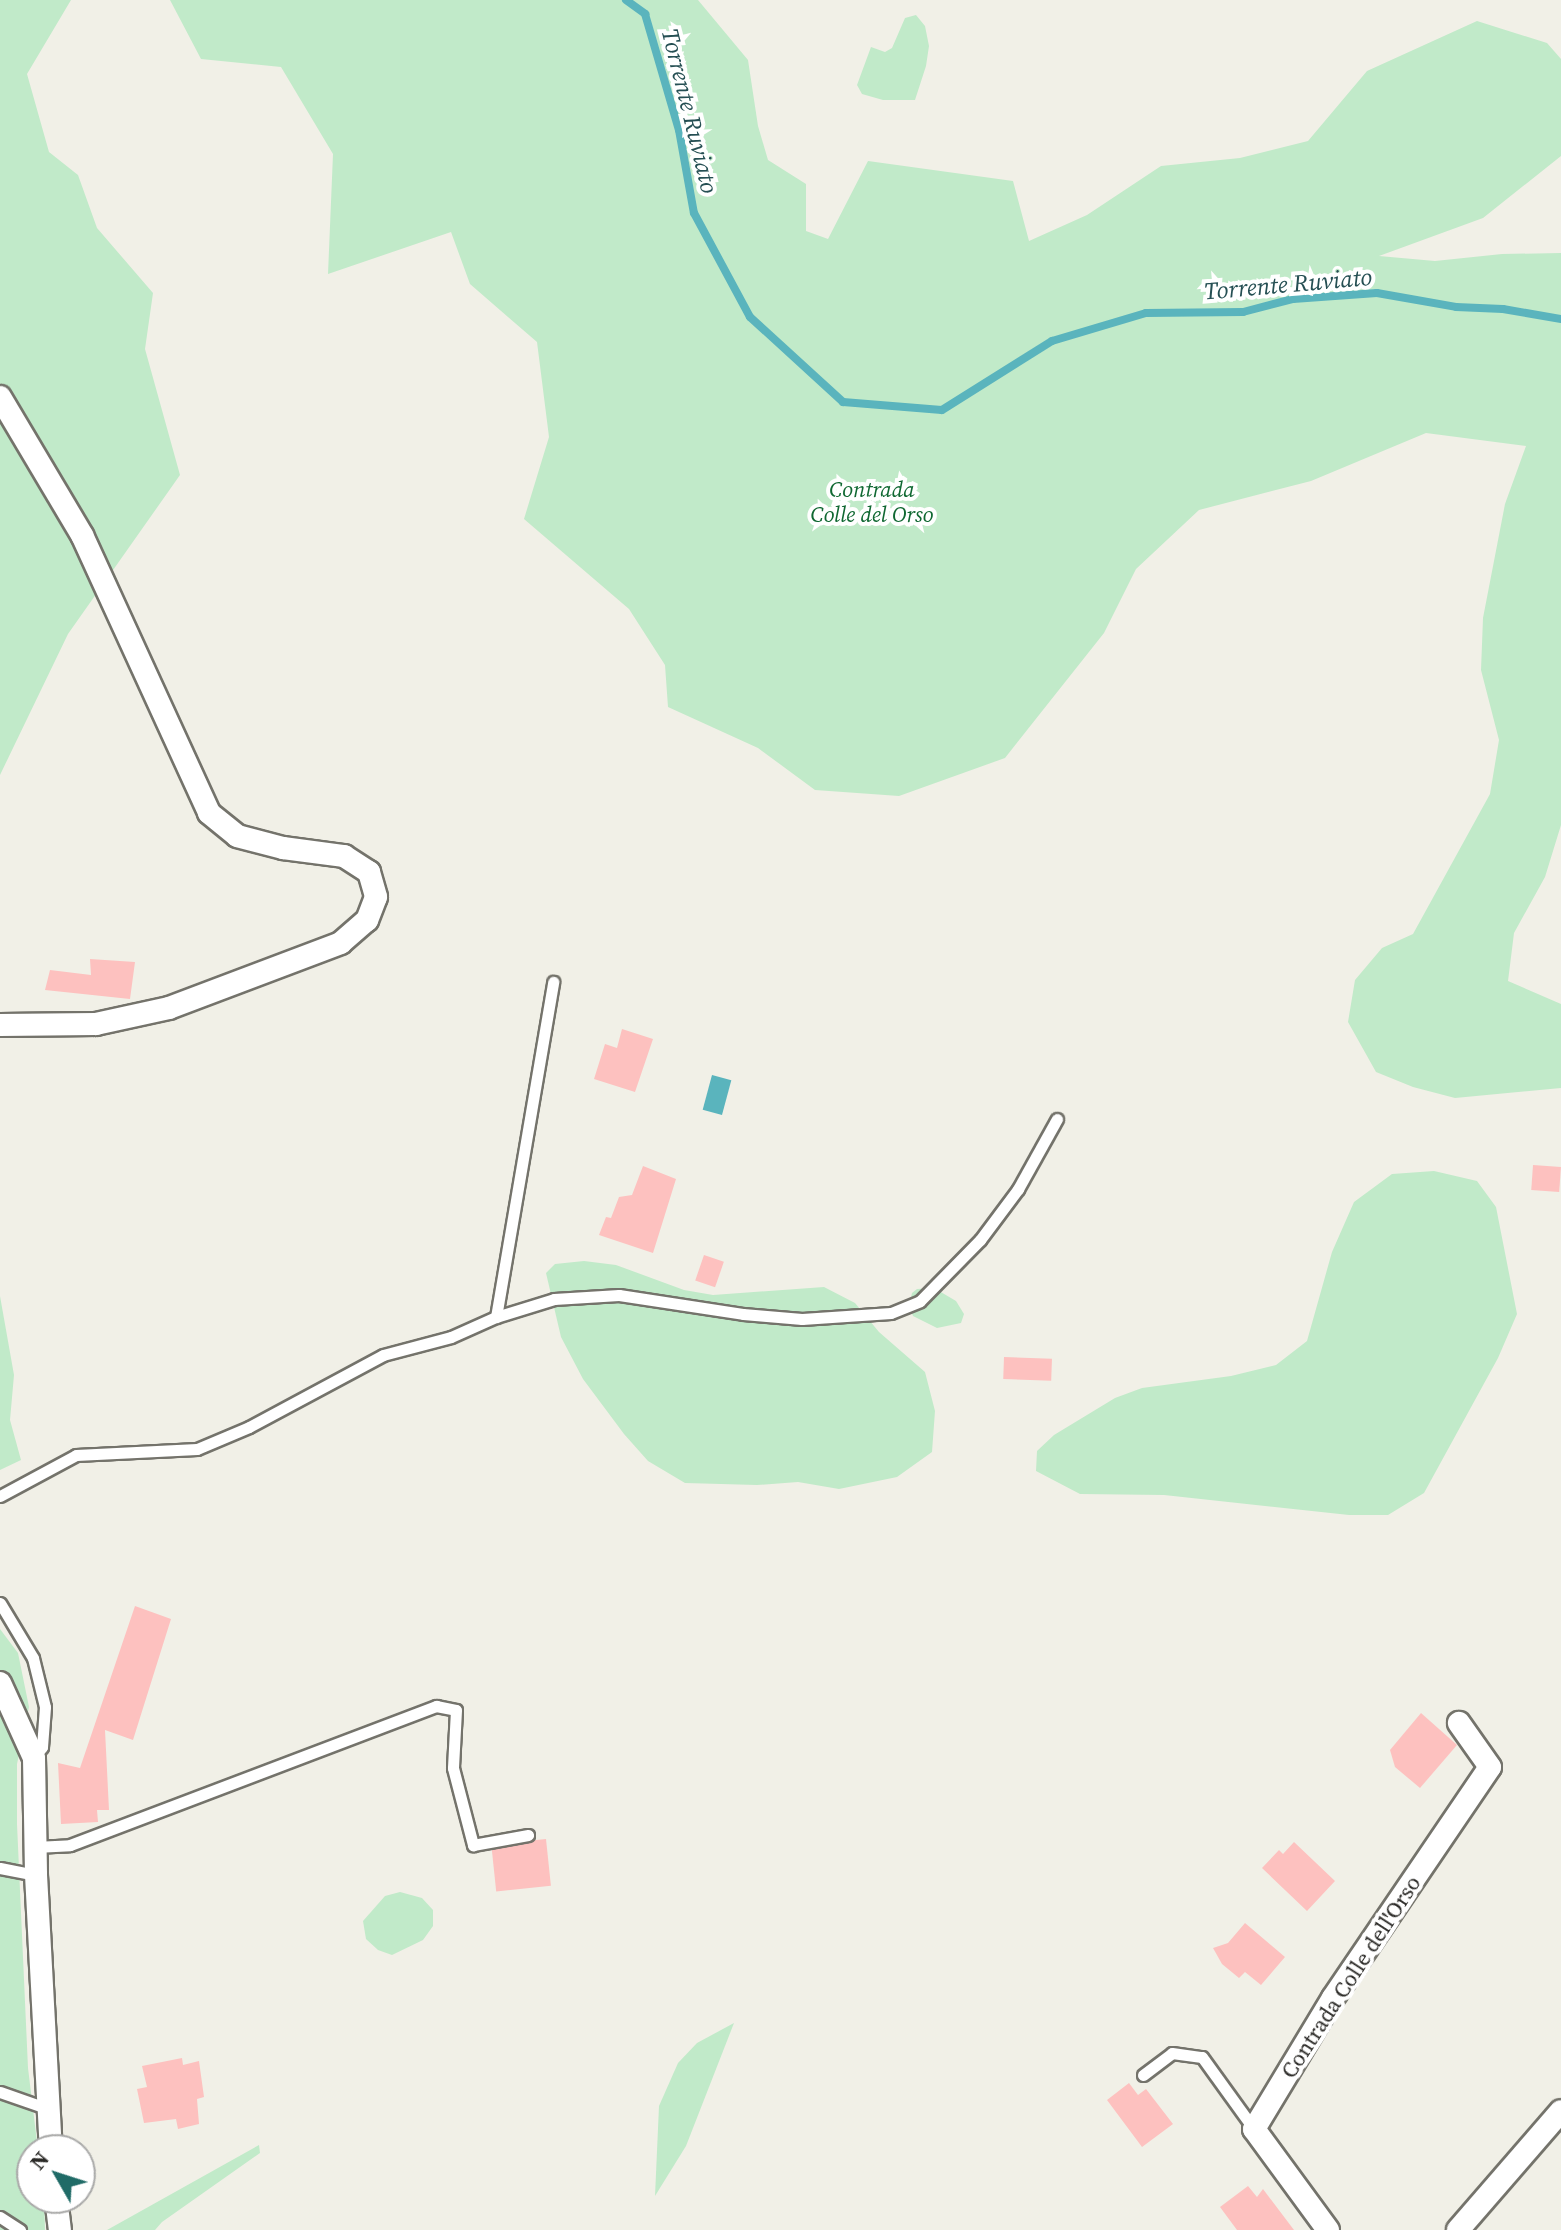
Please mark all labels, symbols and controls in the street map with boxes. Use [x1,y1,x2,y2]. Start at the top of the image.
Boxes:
water label: Torrente Ruviato [656,26,724,196]
water label: Torrente Ruviato [1203,262,1373,306]
park label: Contrada Colle del Orso [811,476,933,528]
street label: Contrada Colle dell'Orso [1276,1871,1426,2083]
north arrow [16,2134,96,2214]
text: N [22,2144,56,2176]

